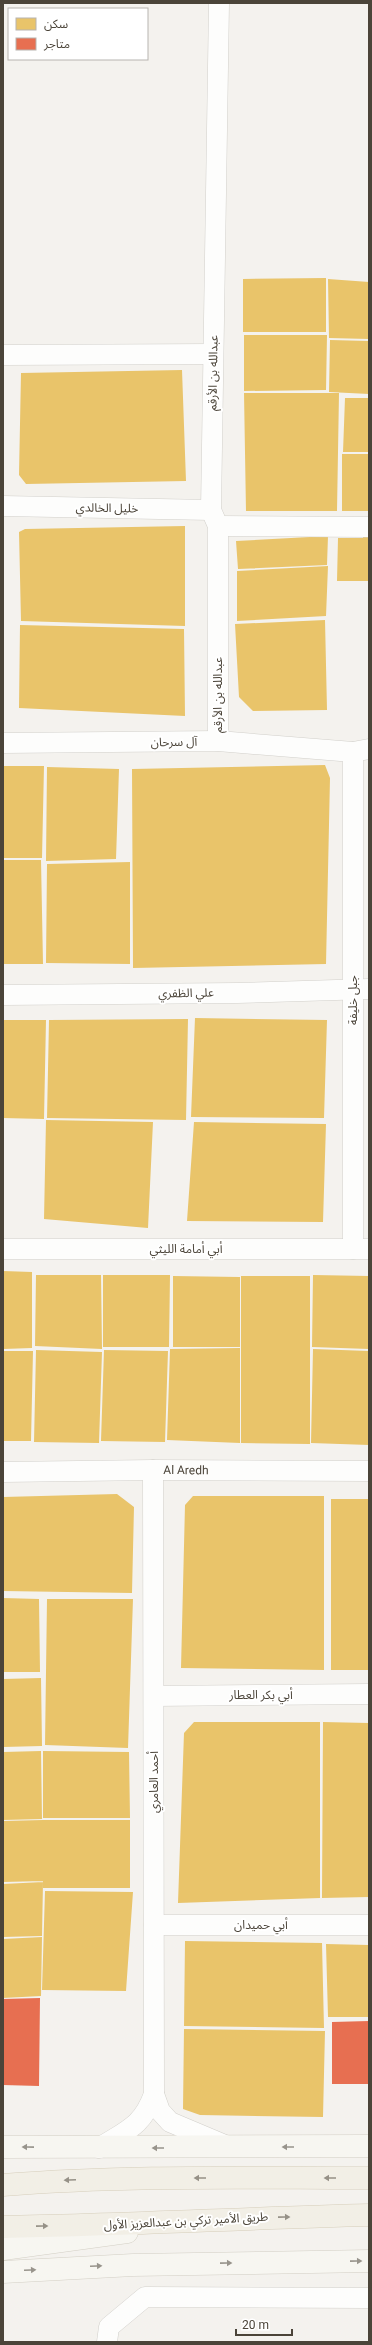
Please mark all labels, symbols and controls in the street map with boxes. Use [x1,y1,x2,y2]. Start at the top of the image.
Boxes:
legend [8,8,148,60]
text: سكن [44,17,68,31]
text: متاجر [43,37,70,51]
street label: عبدالله بن الأرقم [205,335,223,411]
street label: خليل الخالدي [76,500,138,518]
street label: عبدالله بن الأرقم [211,657,227,733]
street label: آل سرحان [151,735,198,749]
street label: جبل خليفة [346,975,360,1025]
street label: علي الظفري [158,986,214,1003]
street label: أبي أمامة الليثي [150,1241,223,1259]
street label: Al Aredh [163,1463,209,1477]
street label: أبي بكر العطار [228,1687,293,1705]
street label: أحمد العامري [146,1751,164,1813]
street label: أبي حميدان [234,1917,288,1935]
one-way arrow [22,2144,34,2151]
one-way arrow [281,2144,294,2150]
one-way arrow [151,2145,164,2151]
one-way arrow [193,2175,206,2181]
one-way arrow [323,2175,336,2181]
one-way arrow [63,2177,76,2183]
street label: طريق الأمير تركي بن عبدالعزيز الأول [103,2210,269,2235]
one-way arrow [278,2214,291,2220]
one-way arrow [36,2223,49,2229]
one-way arrow [350,2258,363,2264]
one-way arrow [220,2260,233,2266]
one-way arrow [90,2263,102,2270]
one-way arrow [24,2267,36,2274]
scale bar [236,2311,292,2337]
text: 20 m [242,2318,269,2332]

